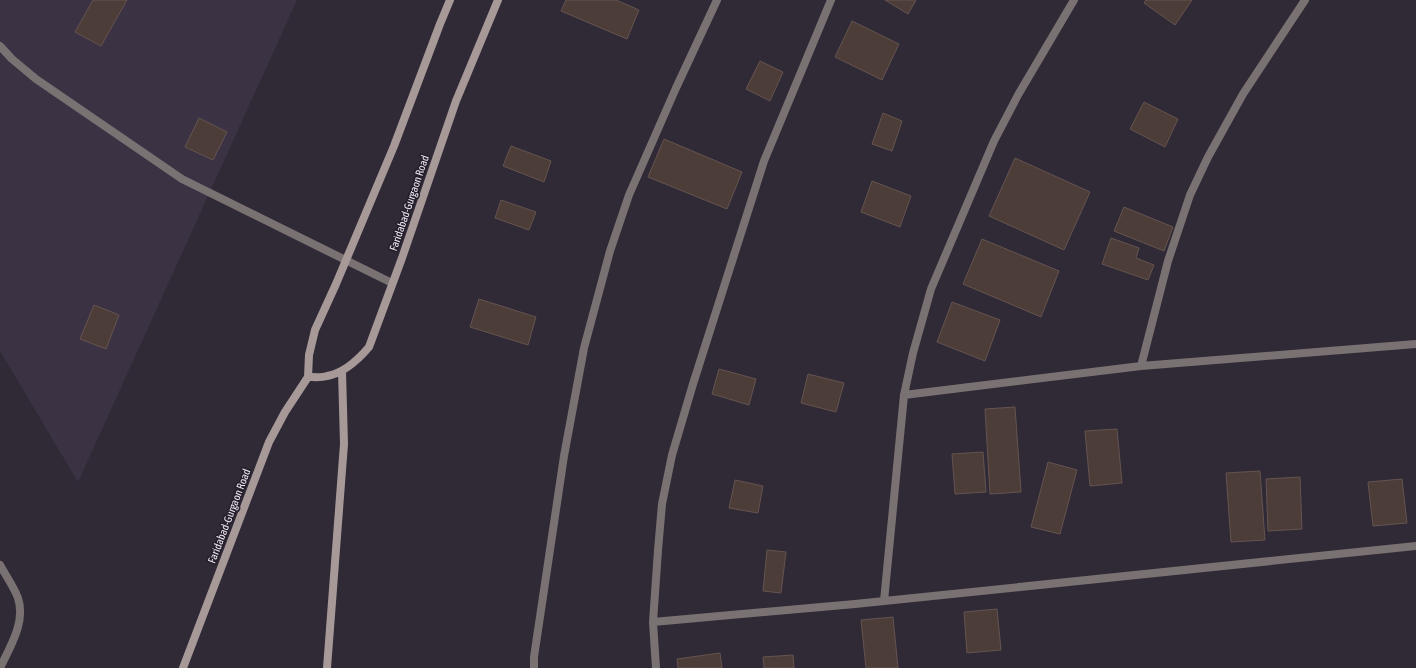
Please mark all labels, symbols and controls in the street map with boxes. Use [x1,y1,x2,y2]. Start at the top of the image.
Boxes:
street label: Faridabad-Gurgaon Road [387,154,431,252]
street label: Faridabad-Gurgaon Road [205,467,253,565]

